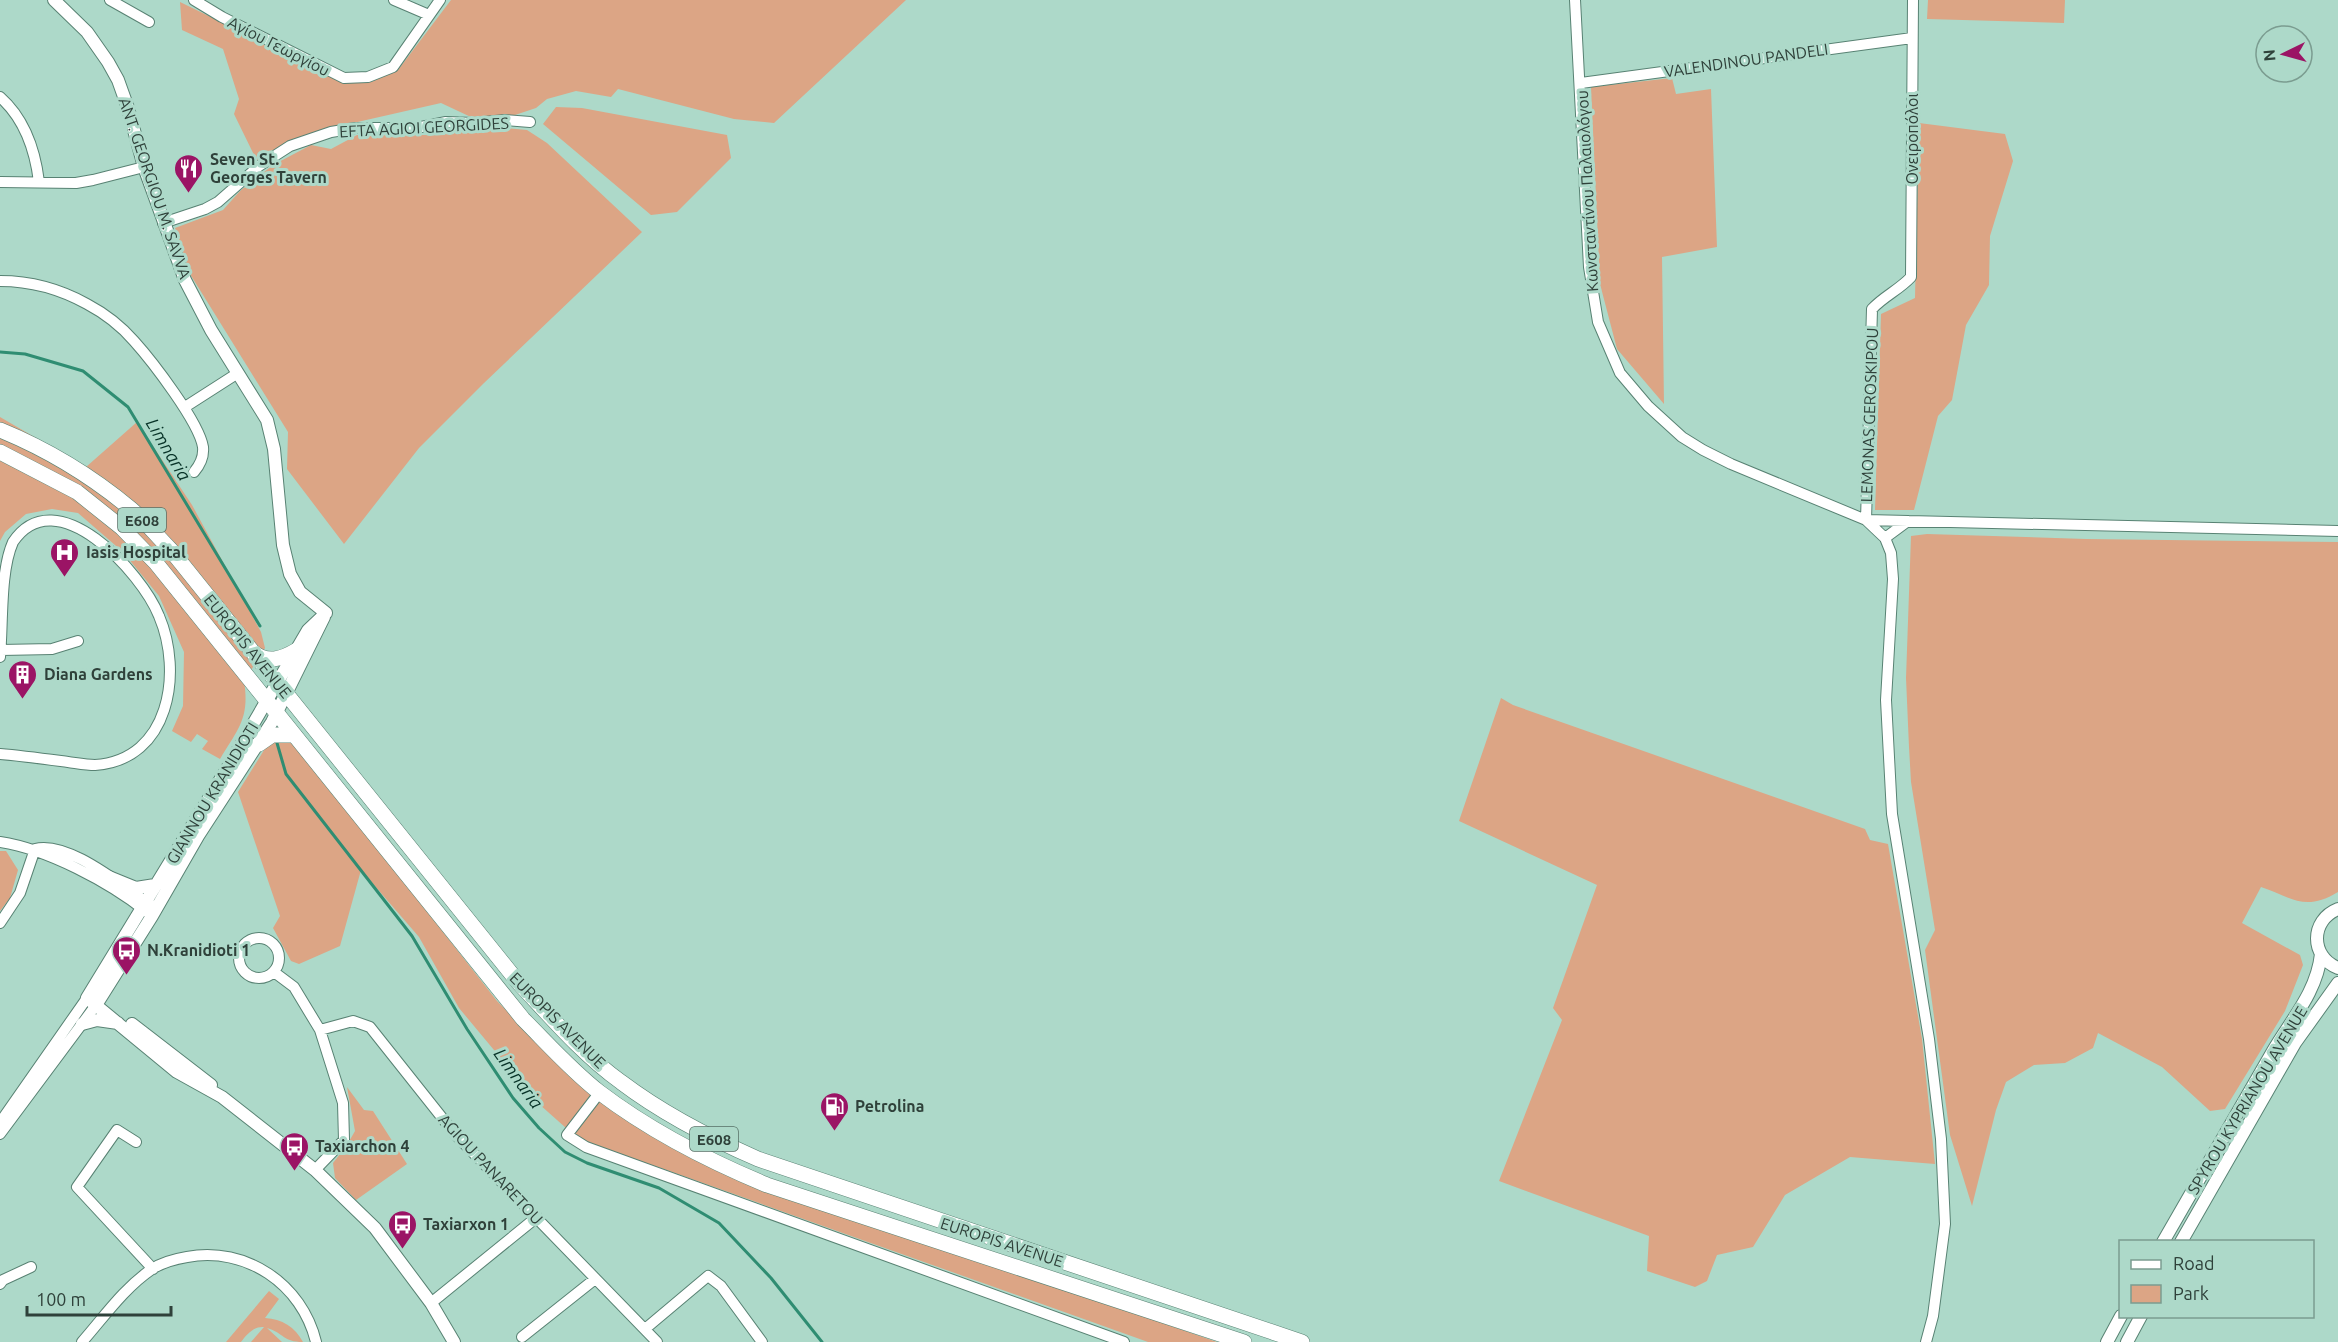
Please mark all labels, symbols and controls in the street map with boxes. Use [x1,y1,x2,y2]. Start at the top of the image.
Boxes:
street label: Αγίου Γεωργίου [225,13,333,79]
north arrow [2254,24,2314,84]
street label: VALENDINOU PANDELI [1663,40,1829,80]
text: N [2260,49,2279,62]
street label: Κωνσταντίνου Παλαιολόγου [1573,90,1601,292]
street label: Ονειροπόλοι [1903,93,1921,185]
street label: ANT. GEORGIOU M. SAVVA [115,95,195,282]
street label: EFTA AGIOI GEORGIDES [339,114,509,140]
place label: Seven St. Georges Tavern [210,150,327,186]
restaurant icon: Seven St. Georges Tavern [173,152,205,194]
street label: LEMONAS GEROSKIPOU [1857,327,1881,503]
water label: Limnaria [143,414,196,484]
road number: E608 [118,508,166,532]
hospital icon: Iasis Hospital [49,536,81,578]
place label: Iasis Hospital [86,543,186,561]
street label: EUROPIS AVENUE [201,591,295,701]
building icon: Diana Gardens [7,658,39,700]
place label: Diana Gardens [44,665,153,683]
street label: GIANNOU KRANIDIOTI [163,719,261,867]
bus stop icon: N.Kranidioti 1 [110,934,142,976]
place label: N.Kranidioti 1 [147,941,250,959]
street label: EUROPIS AVENUE [506,968,610,1072]
street label: SPYROU KYPRIANOU AVENUE [2184,1003,2310,1197]
water label: Limnaria [491,1044,548,1112]
fuel station icon: Petrolina [818,1090,850,1132]
place label: Petrolina [855,1097,924,1115]
street label: AGIOU PANARETOU [435,1110,547,1228]
road number: E608 [690,1127,738,1151]
bus stop icon: Taxiarchon 4 [278,1130,310,1172]
place label: Taxiarchon 4 [315,1137,410,1155]
bus stop icon: Taxiarxon 1 [386,1208,418,1250]
street label: EUROPIS AVENUE [938,1214,1066,1270]
place label: Taxiarxon 1 [423,1215,509,1233]
legend [2119,1240,2314,1318]
text: Road [2173,1253,2215,1273]
scale bar [27,1279,171,1317]
text: Park [2173,1283,2209,1303]
text: 100 m [36,1289,86,1309]

